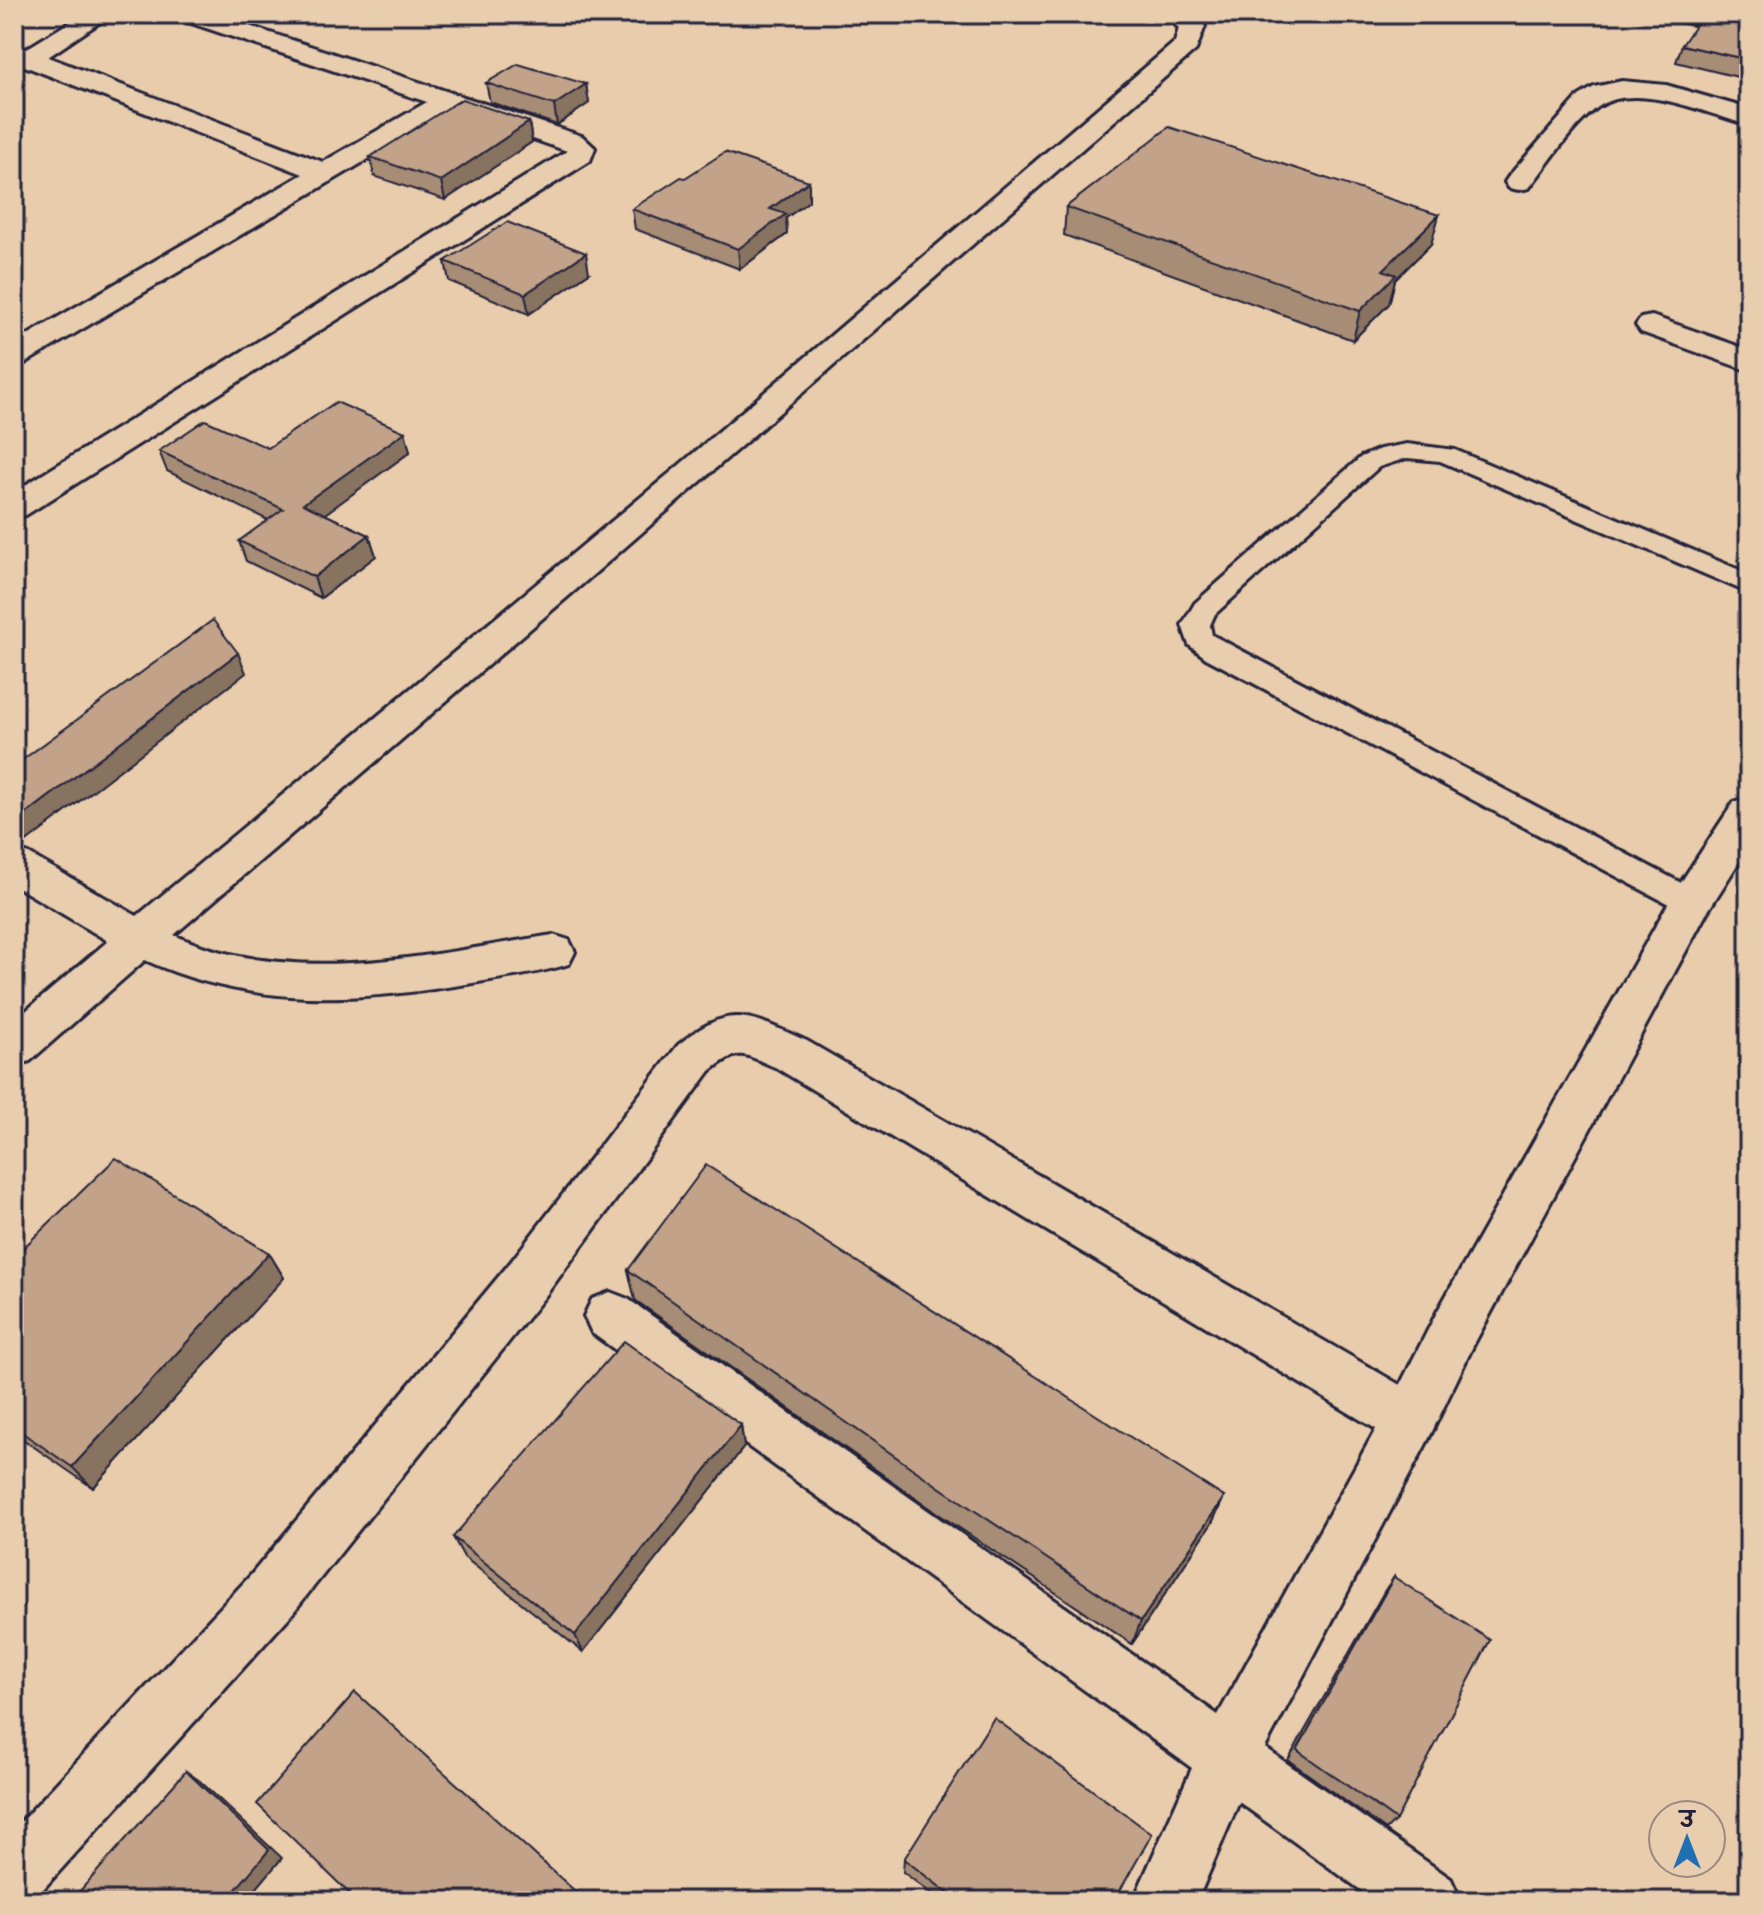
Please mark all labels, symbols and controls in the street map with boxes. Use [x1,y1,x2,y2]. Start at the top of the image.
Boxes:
north arrow [1647,1799,1727,1879]
text: उ [1678,1806,1697,1838]

